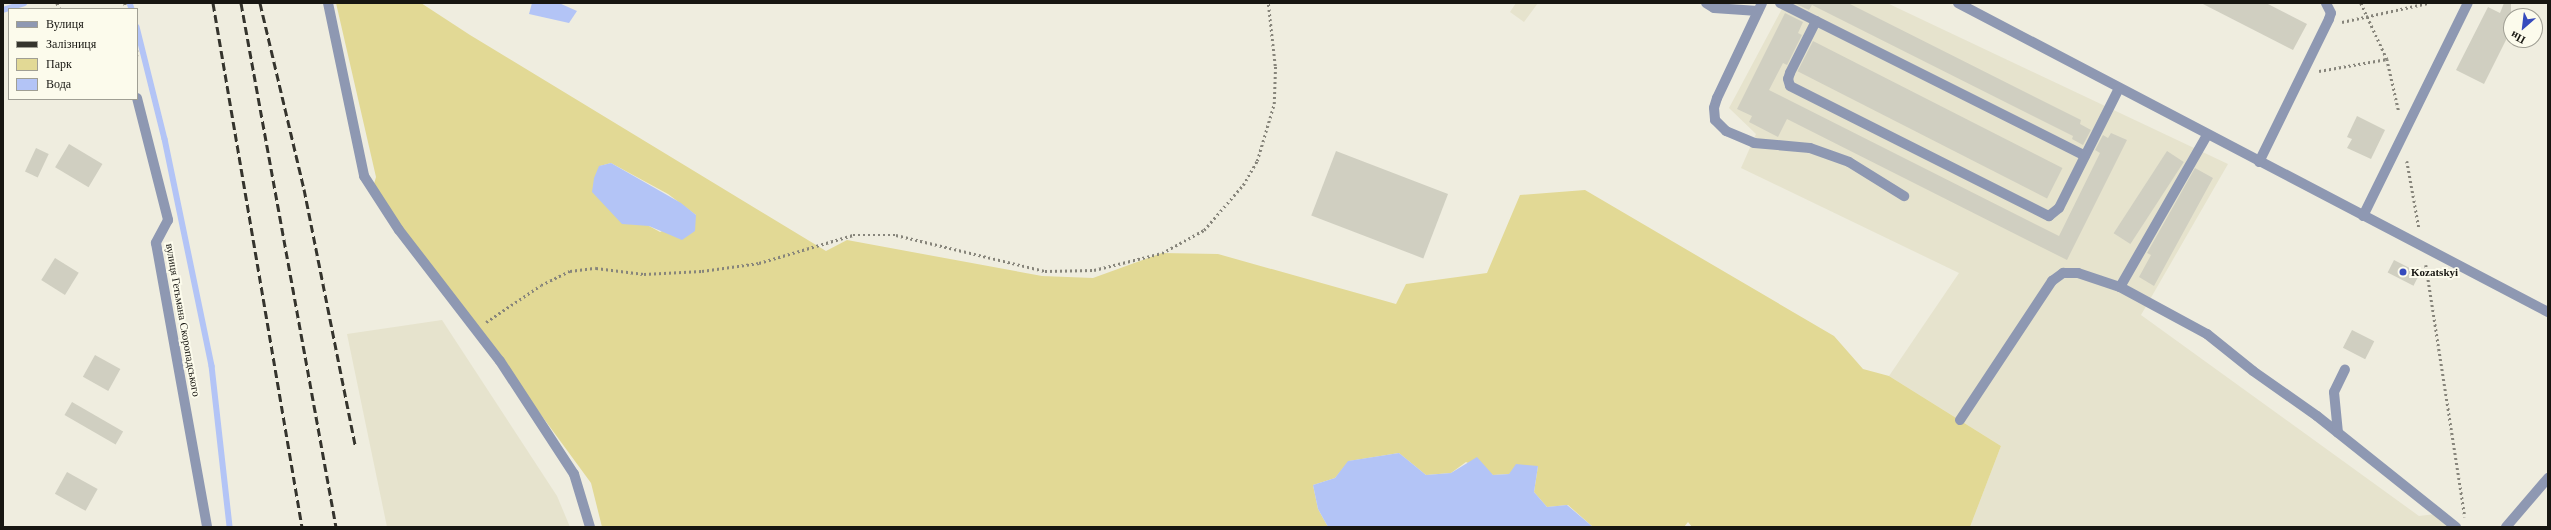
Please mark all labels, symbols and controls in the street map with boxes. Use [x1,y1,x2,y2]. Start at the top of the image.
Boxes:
legend [8,8,138,100]
north arrow [2503,8,2543,48]
text: Вулиця [46,17,84,31]
text: Пн [2508,29,2527,47]
text: Залізниця [46,37,96,51]
text: Парк [46,57,72,71]
text: Вода [46,77,71,91]
street label: вулиця Гетьмана Скоропадського [163,242,203,398]
place label: Kozatskyi [2411,265,2458,279]
marker: Kozatskyi [2398,267,2408,277]

